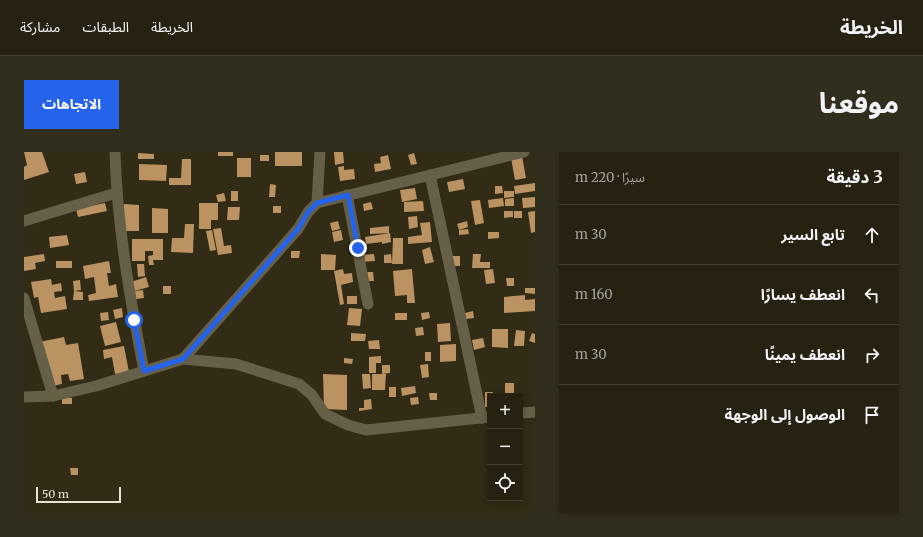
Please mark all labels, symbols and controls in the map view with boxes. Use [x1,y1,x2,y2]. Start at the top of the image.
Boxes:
text: الخريطة [840,15,903,39]
text: مشاركة [20,18,60,36]
text: الطبقات [82,18,129,36]
text: الخريطة [151,18,193,36]
button: الاتجاهات [24,80,119,129]
text: موقعنا [819,85,899,121]
text: 3 دقيقة [826,166,883,188]
text: سيرًا · 220 m [575,169,645,186]
icon: ahead [861,224,883,246]
text: تابع السير [781,225,845,244]
text: 30 m [575,226,607,243]
route end [349,239,367,257]
icon: left [861,284,883,306]
text: انعطف يسارًا [761,285,845,304]
text: 160 m [575,286,613,303]
route start [125,311,143,329]
icon: right [861,344,883,366]
text: انعطف يمينًا [765,345,845,364]
text: 30 m [575,346,607,363]
map controls [487,393,523,501]
button: + [487,393,523,429]
icon: arrive [861,404,883,426]
text: الوصول إلى الوجهة [725,405,845,424]
button: − [487,429,523,465]
button: locate [487,465,523,501]
scale bar [36,485,121,504]
text: 50 m [42,487,69,501]

